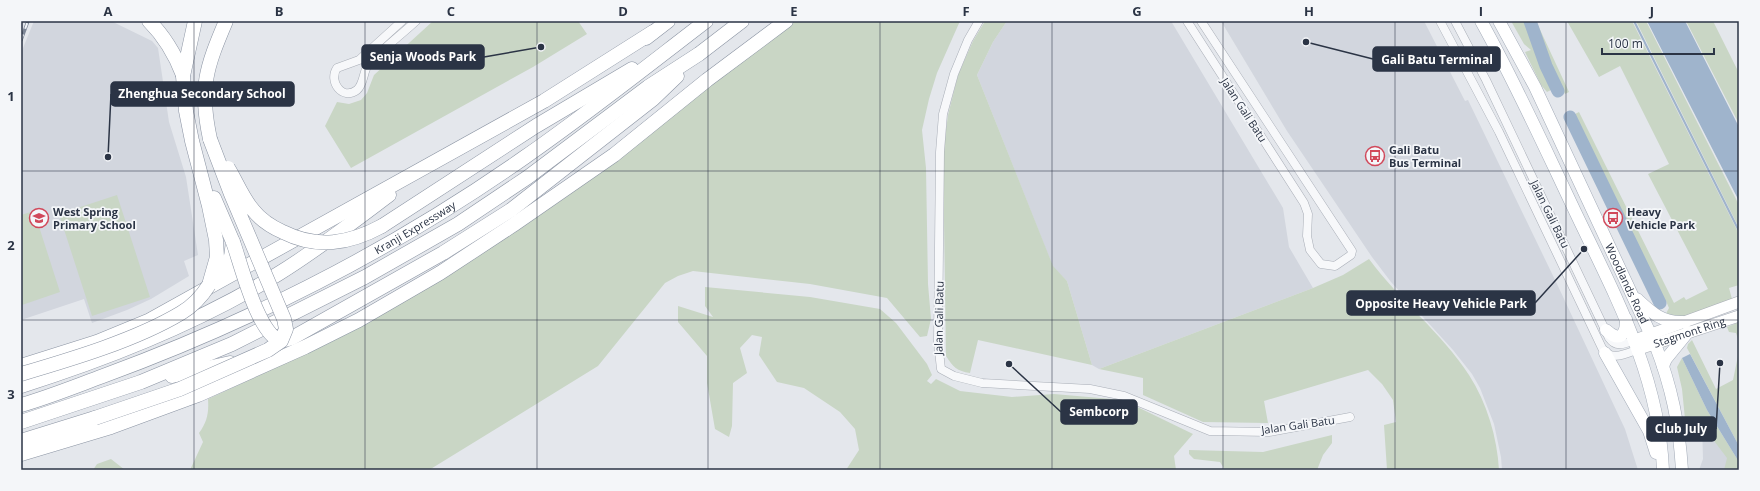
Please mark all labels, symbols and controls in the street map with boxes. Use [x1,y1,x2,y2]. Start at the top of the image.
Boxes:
text: A [104,2,113,20]
text: B [275,2,284,20]
text: C [447,2,455,20]
text: D [618,2,628,20]
text: E [790,2,798,20]
text: F [962,2,970,20]
text: G [1132,2,1142,20]
text: H [1304,2,1314,20]
text: I [1479,2,1483,20]
text: J [1649,2,1654,20]
scale bar [1602,30,1714,56]
text: 100 m [1608,35,1643,52]
callout: Senja Woods Park [362,45,484,69]
callout: Gali Batu Terminal [1373,47,1500,71]
text: Senja Woods Park [370,48,477,65]
text: Gali Batu Terminal [1381,51,1493,68]
street label: Jalan Gali Batu [1217,74,1271,145]
callout: Zhenghua Secondary School [111,82,294,106]
text: Zhenghua Secondary School [118,85,286,102]
text: 1 [7,87,15,105]
place label: Gali Batu Bus Terminal [1389,142,1461,170]
bus stop icon: Gali Batu Bus Terminal [1364,145,1386,167]
street label: Jalan Gali Batu [1527,176,1573,250]
street label: Kranji Expressway [371,197,459,257]
place label: West Spring Primary School [53,204,136,232]
place label: Heavy Vehicle Park [1627,204,1695,232]
school or university icon: West Spring Primary School [28,207,50,229]
bus stop icon: Heavy Vehicle Park [1602,207,1624,229]
text: 2 [7,236,15,254]
street label: Woodlands Road [1602,241,1652,326]
street label: Jalan Gali Batu [930,281,947,356]
callout: Opposite Heavy Vehicle Park [1347,291,1535,315]
text: Opposite Heavy Vehicle Park [1355,295,1527,312]
street label: Stagmont Ring [1651,313,1727,351]
text: 3 [7,385,15,403]
callout: Sembcorp [1061,400,1137,424]
text: Sembcorp [1069,403,1129,420]
street label: Jalan Gali Batu [1259,412,1336,437]
callout: Club July [1647,417,1716,441]
text: Club July [1655,420,1707,437]

